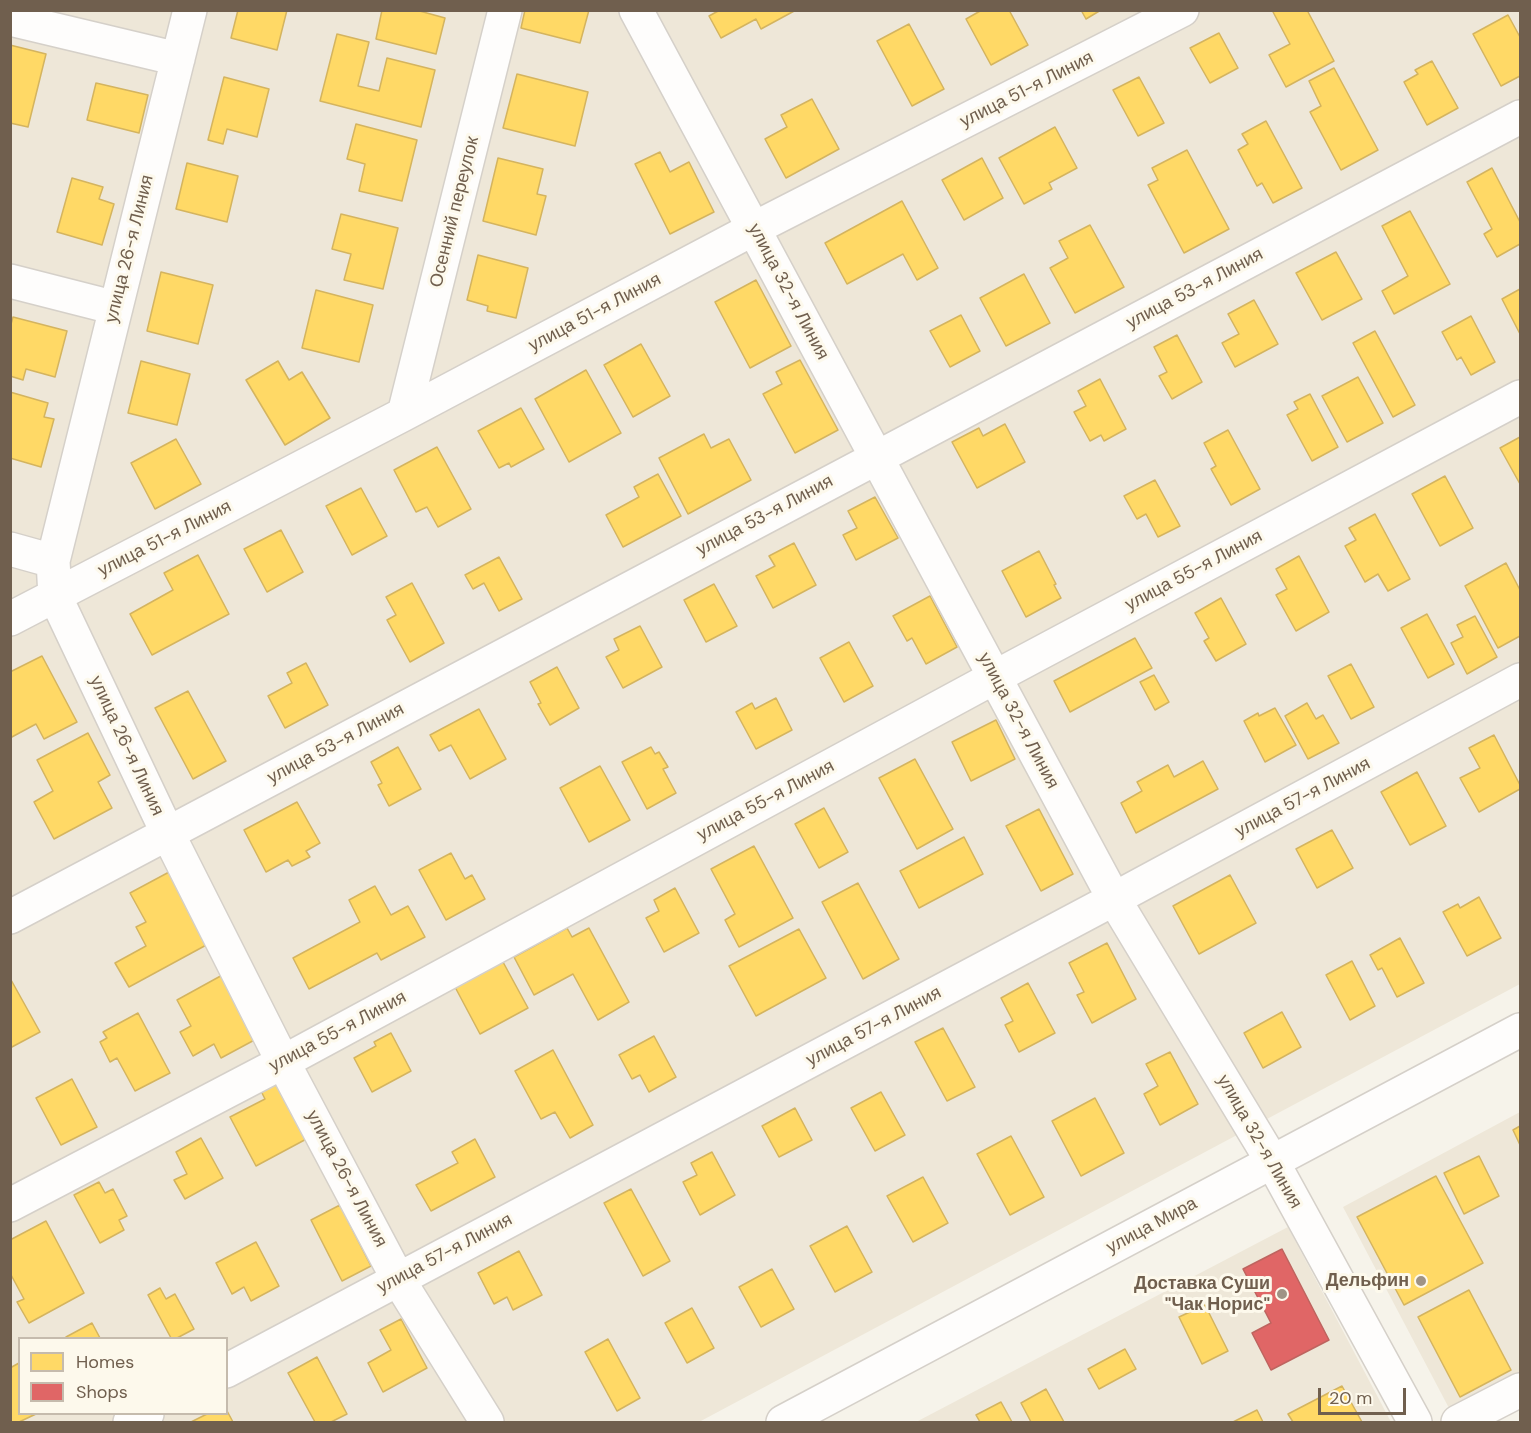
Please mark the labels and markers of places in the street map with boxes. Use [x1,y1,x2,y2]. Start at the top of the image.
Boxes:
place label: Дельфин [1326,1270,1409,1292]
place label: Доставка Суши "Чак Норис" [1134,1273,1270,1316]
marker: Дельфин [1414,1274,1428,1288]
marker: Доставка Суши "Чак Норис" [1275,1287,1289,1301]

